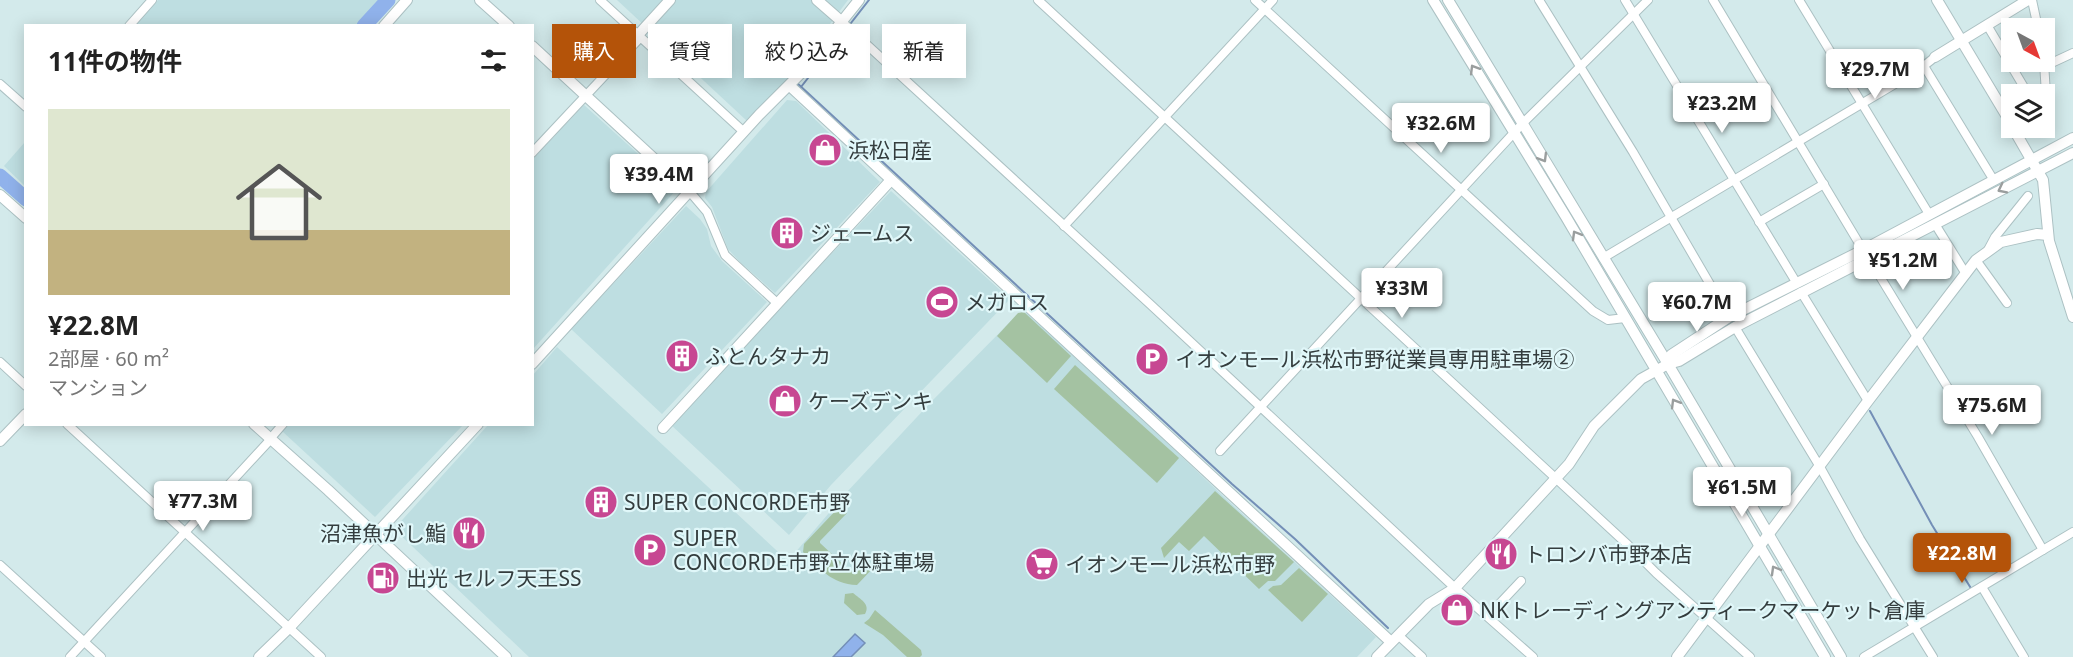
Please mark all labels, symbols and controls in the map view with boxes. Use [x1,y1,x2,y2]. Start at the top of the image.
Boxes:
north arrow [2001,18,2055,72]
map controls [2001,18,2055,138]
chip: 購入 [552,24,636,78]
chip: 賃貸 [648,24,732,78]
chip: 絞り込み [744,24,870,78]
chip: 新着 [882,24,966,78]
text: 11件の物件 [48,43,182,79]
icon: filters [477,44,510,77]
pin: ¥29.7M [1826,49,1924,100]
text: ¥29.7M [1840,55,1910,82]
one-way arrow [1469,65,1481,75]
pin: ¥23.2M [1673,83,1771,134]
button: layers [2001,84,2055,138]
text: ¥23.2M [1687,89,1757,116]
pin: ¥32.6M [1392,103,1490,154]
text: ¥32.6M [1406,109,1476,136]
shop icon: 浜松日産 [807,132,843,168]
place label: 浜松日産 [848,136,932,164]
icon: home [225,148,333,256]
one-way arrow [1536,152,1548,162]
pin: ¥39.4M [610,154,708,205]
text: ¥39.4M [624,160,694,187]
one-way arrow [1998,182,2009,193]
building icon: ジェームス [769,215,805,251]
place label: ジェームス [810,219,914,247]
one-way arrow [1572,231,1583,241]
pin: ¥51.2M [1854,240,1952,291]
text: ¥51.2M [1868,246,1938,273]
pin: ¥33M [1366,268,1438,319]
text: ¥33M [1375,274,1429,301]
pin: ¥60.7M [1648,282,1746,333]
sports icon: メガロス [924,284,960,320]
place label: メガロス [965,288,1049,316]
text: ¥60.7M [1662,288,1732,315]
text: ¥22.8M [48,307,139,343]
building icon: ふとんタナカ [664,338,700,374]
parking icon: イオンモール浜松市野従業員専用駐車場② [1134,341,1170,377]
place label: ふとんタナカ [705,342,831,370]
text: 2部屋 · 60 m² [48,345,169,372]
place label: イオンモール浜松市野従業員専用駐車場② [1175,345,1574,373]
text: マンション [48,374,148,401]
shop icon: ケーズデンキ [767,383,803,419]
pin: ¥75.6M [1943,385,2041,436]
place label: ケーズデンキ [808,387,933,415]
text: ¥75.6M [1957,391,2027,418]
one-way arrow [1671,399,1683,409]
pin: ¥61.5M [1693,467,1791,518]
text: ¥61.5M [1707,473,1777,500]
pin: ¥77.3M [154,481,252,532]
building icon: SUPER CONCORDE市野 [583,484,619,520]
text: ¥77.3M [168,487,238,514]
place label: SUPER CONCORDE市野 [624,488,850,516]
restaurant icon: 沼津魚がし鮨 [451,515,487,551]
place label: 沼津魚がし鮨 [320,519,446,547]
place label: SUPER CONCORDE市野立体駐車場 [673,524,935,576]
parking icon: SUPER CONCORDE市野立体駐車場 [632,532,668,568]
pin: ¥22.8M [1913,533,2011,584]
restaurant icon: トロンバ市野本店 [1483,536,1519,572]
text: ¥22.8M [1927,539,1997,566]
place label: トロンバ市野本店 [1524,540,1692,568]
supermarket icon: イオンモール浜松市野 [1024,546,1060,582]
place label: イオンモール浜松市野 [1065,550,1275,578]
fuel station icon: 出光 セルフ天王SS [365,560,401,596]
place label: 出光 セルフ天王SS [406,564,582,592]
one-way arrow [1771,566,1782,576]
shop icon: NKトレーディングアンティークマーケット倉庫 [1439,592,1475,628]
place label: NKトレーディングアンティークマーケット倉庫 [1480,596,1925,624]

